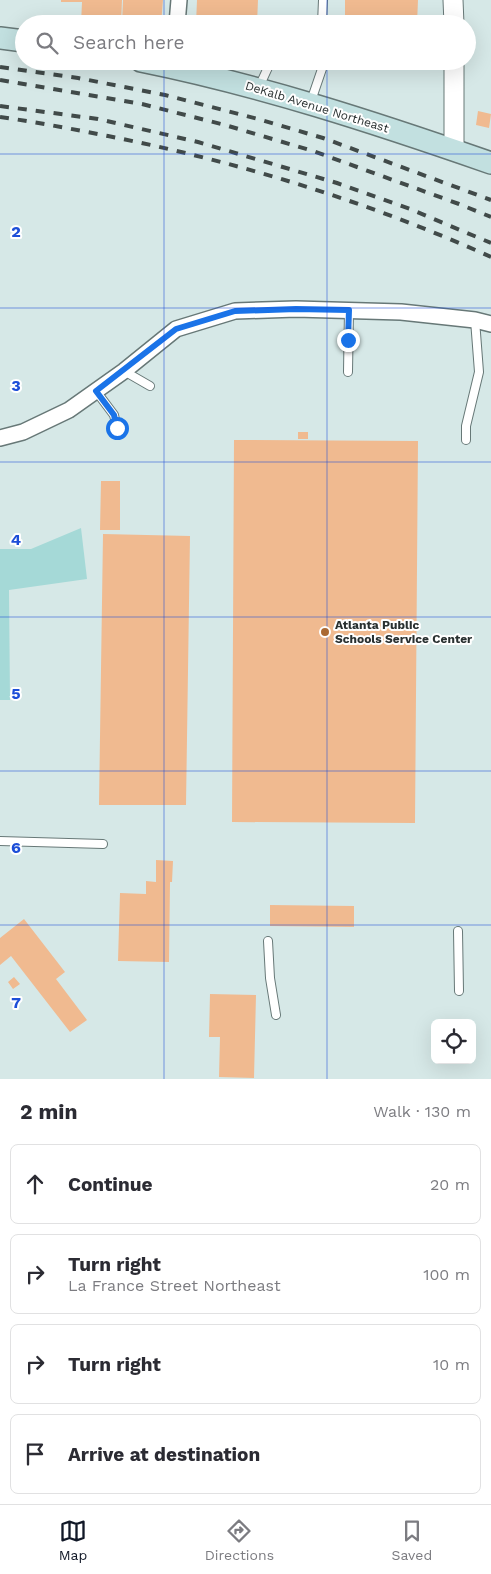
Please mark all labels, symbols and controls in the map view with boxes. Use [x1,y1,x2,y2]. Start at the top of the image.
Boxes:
search box [15,15,476,70]
icon: search [33,29,61,57]
text: Search here [73,31,184,54]
street label: DeKalb Avenue Northeast [244,78,390,136]
text: 2 [11,222,21,241]
route end [337,329,360,352]
text: 3 [11,376,21,395]
route start [106,417,129,440]
text: 4 [11,530,21,549]
place label: Atlanta Public Schools Service Center [335,618,473,646]
marker: Atlanta Public Schools Service Center [319,626,331,638]
text: 5 [11,684,21,703]
text: 6 [11,838,21,857]
text: 7 [11,993,21,1012]
map controls [431,1019,476,1064]
button: locate [431,1019,476,1064]
text: 2 min [20,1099,77,1124]
text: Walk · 130 m [373,1102,471,1121]
icon: ahead [21,1170,49,1198]
text: Continue [68,1173,152,1196]
text: 20 m [430,1175,470,1194]
text: Turn right [68,1253,161,1276]
icon: right [21,1260,49,1288]
text: 100 m [423,1265,470,1284]
text: La France Street Northeast [68,1276,281,1295]
icon: right [21,1350,49,1378]
text: Turn right [68,1353,161,1376]
text: 10 m [433,1355,470,1374]
icon: arrive [21,1440,49,1468]
text: Arrive at destination [68,1443,260,1466]
tab: Map [59,1517,87,1563]
tab: Directions [205,1517,274,1563]
tab: Saved [392,1517,432,1563]

